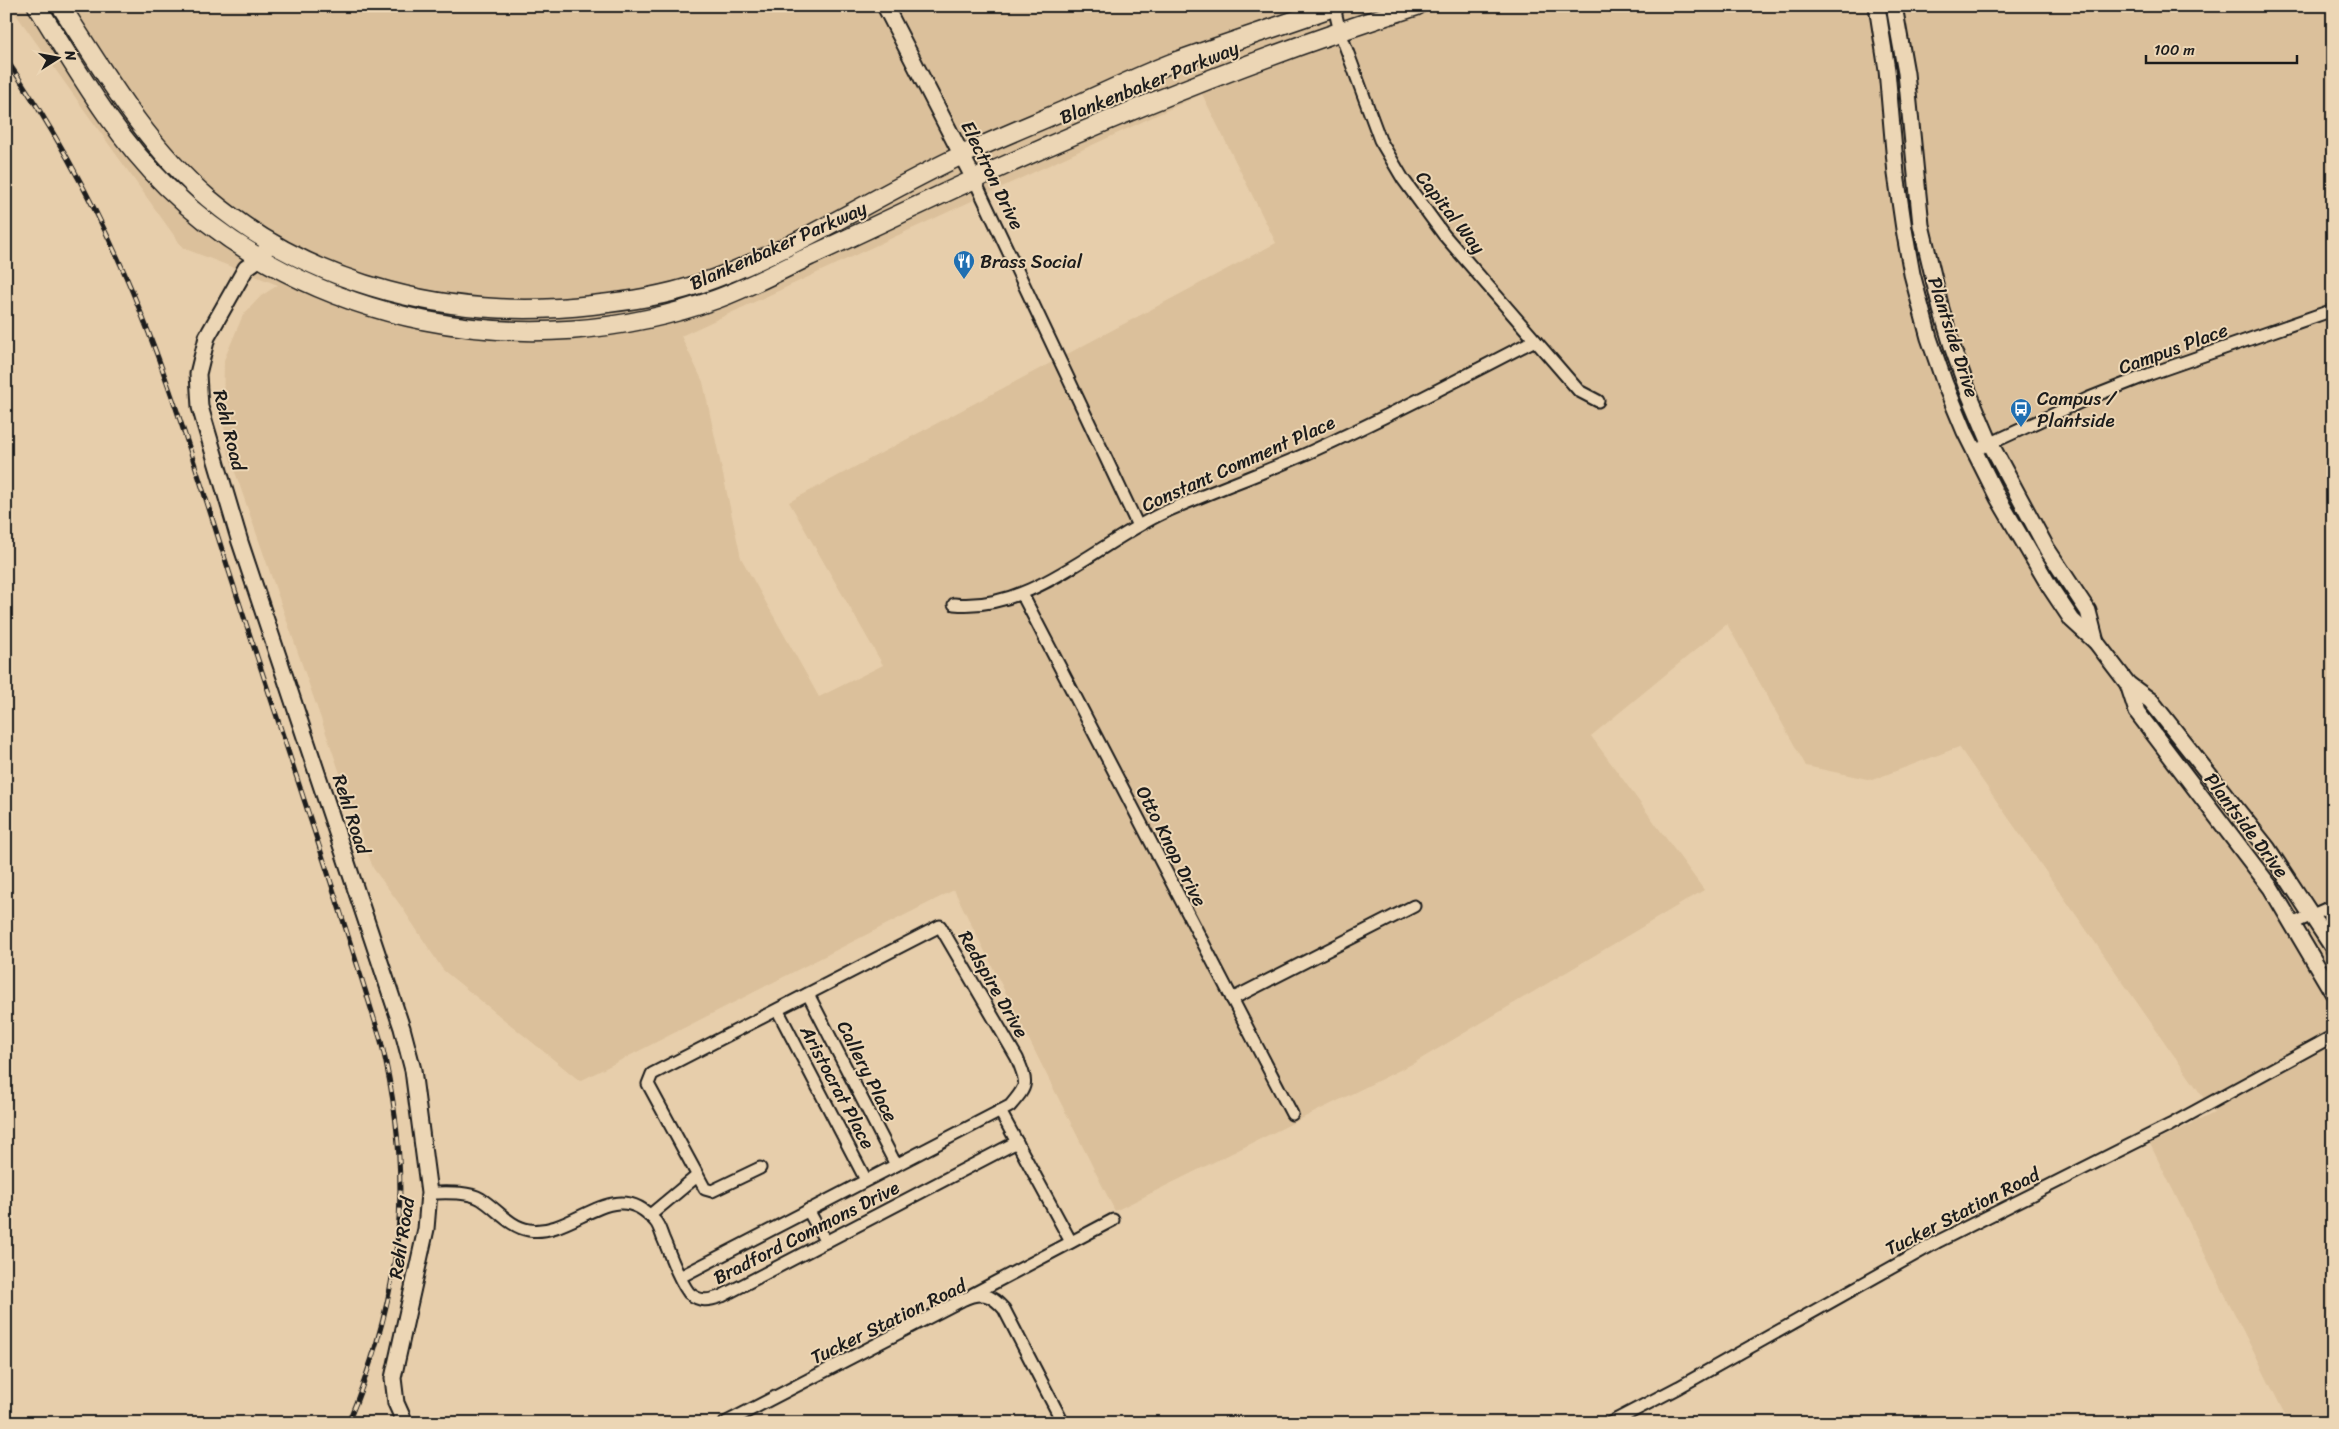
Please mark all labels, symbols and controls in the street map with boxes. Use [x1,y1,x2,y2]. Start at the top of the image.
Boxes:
street label: Blankenbaker Parkway [1054,31,1244,134]
north arrow [32,32,82,82]
scale bar [2146,32,2298,64]
text: 100 m [2154,37,2195,63]
text: N [57,47,84,63]
street label: Electron Drive [952,115,1033,236]
street label: Capital Way [1407,163,1494,262]
street label: Blankenbaker Parkway [684,191,872,299]
place label: Brass Social [980,245,1083,278]
restaurant icon: Brass Social [952,249,976,280]
street label: Plantside Drive [1918,272,1989,402]
street label: Campus Place [2114,313,2233,384]
place label: Campus / Plantside [2037,382,2118,437]
street label: Rehl Road [204,386,256,476]
bus stop icon: Campus / Plantside [2009,397,2033,428]
street label: Constant Comment Place [1136,406,1341,521]
street label: Plantside Drive [2196,765,2298,886]
street label: Rehl Road [323,770,381,860]
street label: Otto Knop Drive [1127,780,1216,913]
street label: Redspire Drive [949,924,1038,1045]
street label: Callery Place [828,1015,907,1128]
street label: Aristocrat Place [790,1018,884,1156]
street label: Tucker Station Road [1879,1157,2047,1265]
street label: Bradford Commons Drive [707,1171,905,1294]
street label: Rehl Road [379,1193,425,1281]
street label: Tucker Station Road [805,1269,974,1374]

